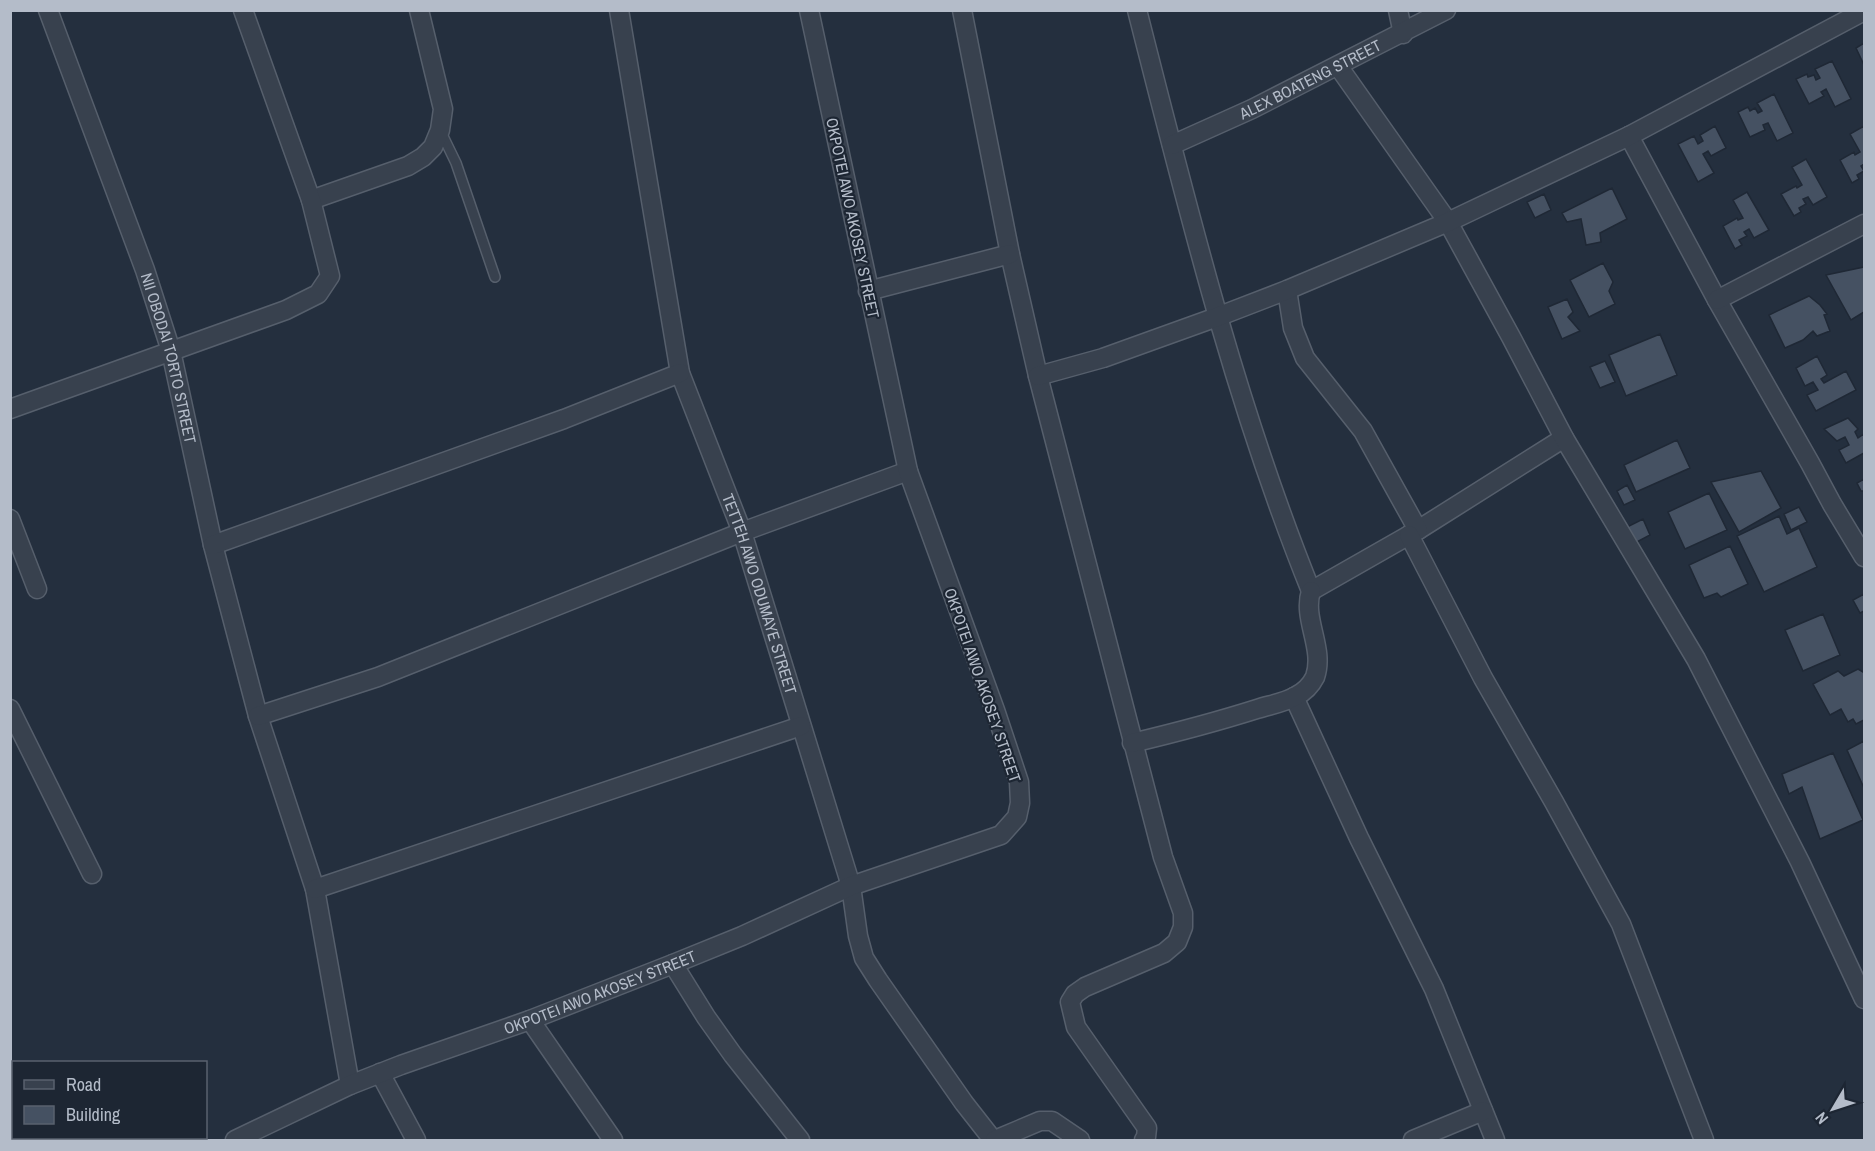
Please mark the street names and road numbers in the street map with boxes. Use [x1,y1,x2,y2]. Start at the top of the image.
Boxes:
street label: ALEX BOATENG STREET [1235,34,1385,125]
street label: OKPOTEI AWO AKOSEY STREET [821,116,885,320]
street label: NII OBODAI TORTO STREET [136,270,202,446]
street label: TETTEH AWO ODUMAYE STREET [717,490,802,697]
street label: OKPOTEI AWO AKOSEY STREET [939,585,1027,785]
street label: OKPOTEI AWO AKOSEY STREET [501,945,699,1039]

